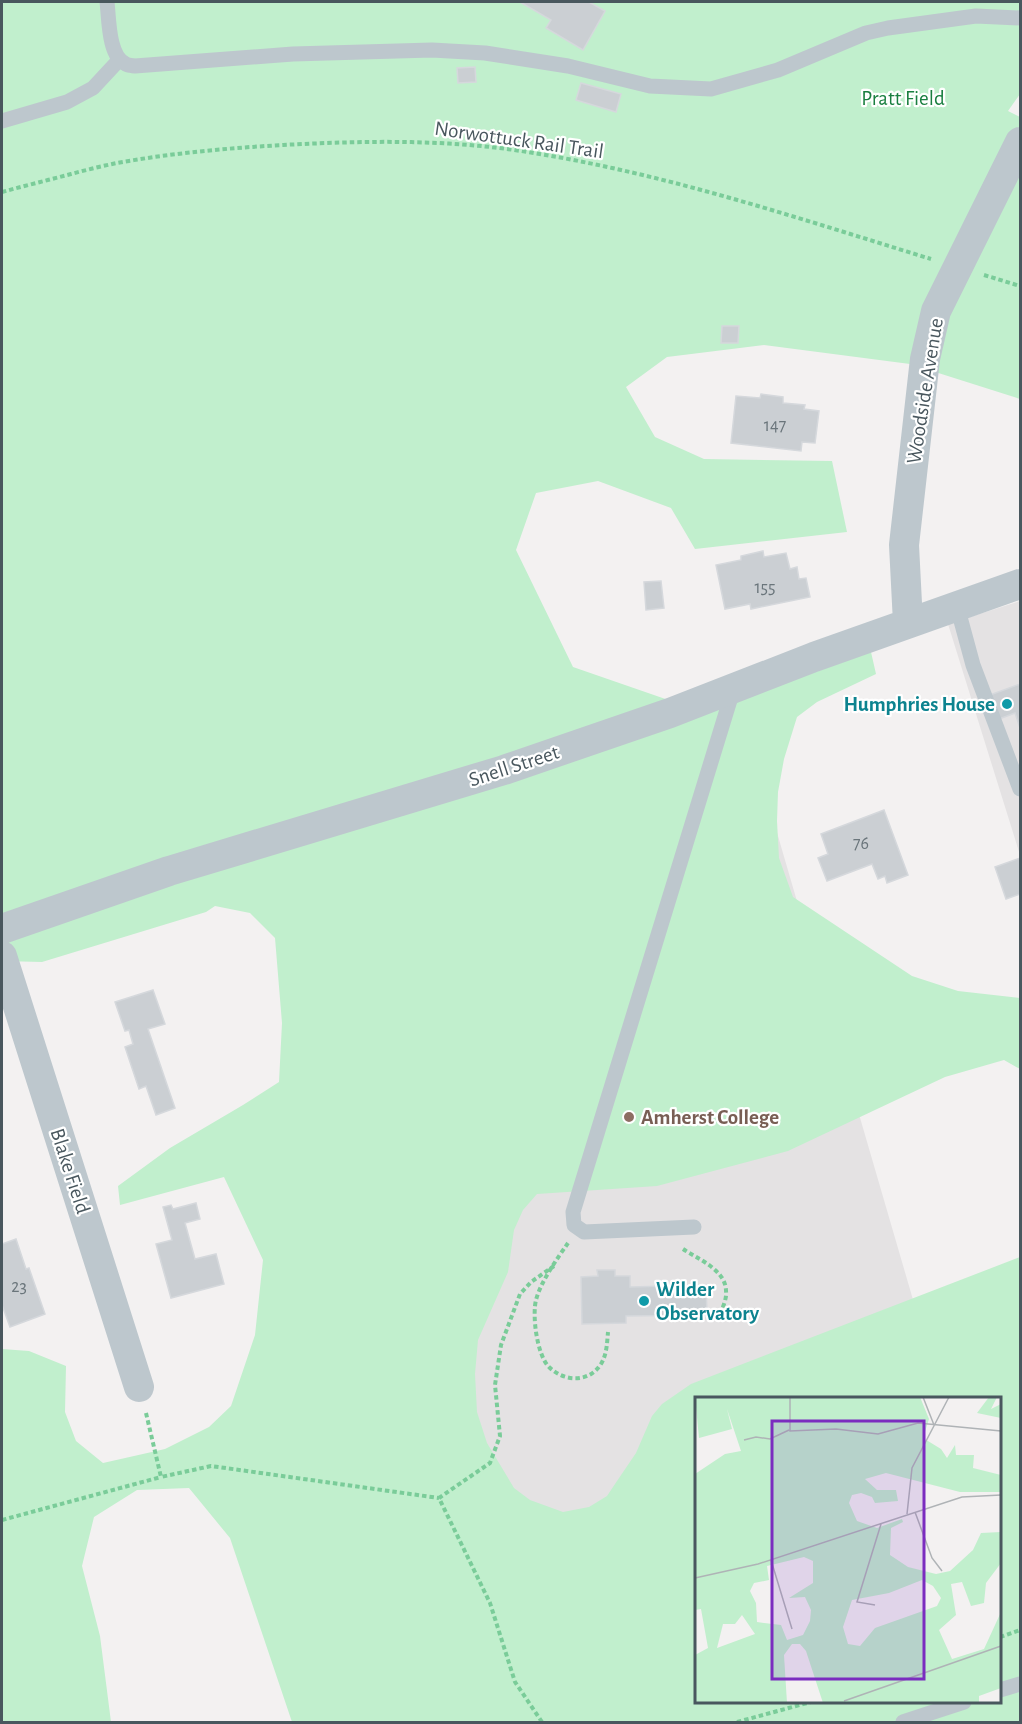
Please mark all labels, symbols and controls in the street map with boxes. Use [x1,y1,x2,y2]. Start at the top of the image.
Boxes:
park label: Pratt Field [861,88,945,109]
street label: Norwottuck Rail Trail [433,118,605,162]
street label: Woodside Avenue [903,317,947,465]
house number: 147 [764,417,786,435]
house number: 155 [754,579,776,597]
place label: Humphries House [843,694,995,715]
marker: Humphries House [1000,697,1014,711]
street label: Snell Street [466,741,562,790]
house number: 76 [853,835,869,853]
place label: Amherst College [641,1107,779,1128]
marker: Amherst College [622,1110,636,1124]
street label: Blake Field [46,1126,94,1216]
house number: 23 [11,1278,27,1296]
place label: Wilder Observatory [656,1279,760,1324]
marker: Wilder Observatory [637,1294,651,1308]
inset map [695,1397,1001,1703]

